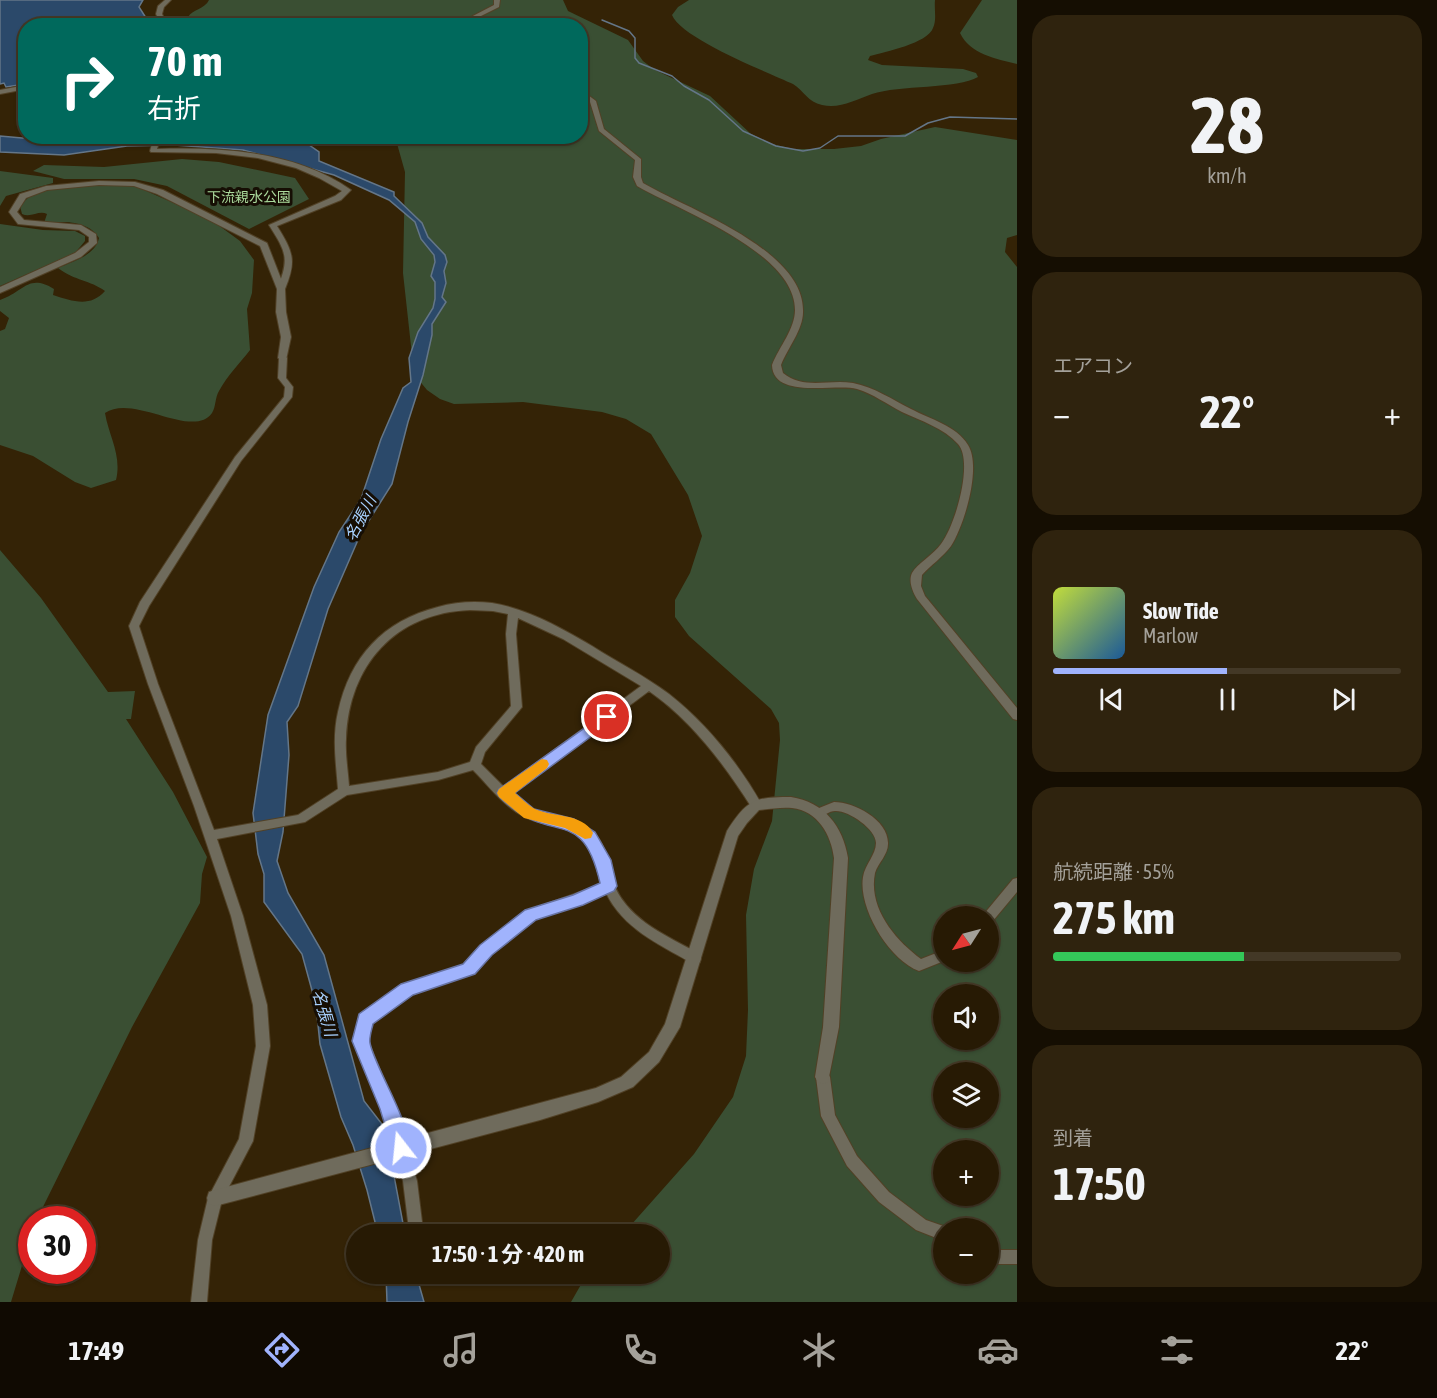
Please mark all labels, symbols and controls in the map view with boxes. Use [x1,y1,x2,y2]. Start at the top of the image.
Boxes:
text: 70 m [147,37,222,85]
icon: right [48,42,126,120]
text: 28 [1190,80,1264,170]
text: 右折 [147,93,201,124]
text: km/h [1207,164,1247,187]
park label: 下流親水公園 [207,189,291,205]
text: エアコン [1053,354,1133,377]
text: 22° [1200,386,1254,438]
text: − [1053,394,1070,432]
text: + [1384,394,1401,432]
water label: 名張川 [341,491,380,543]
text: Slow Tide [1143,598,1219,624]
text: Marlow [1143,624,1198,647]
icon: previous [1095,683,1128,716]
icon: pause [1211,683,1244,716]
icon: next [1327,683,1360,716]
pin [581,691,632,742]
icon: arrive [590,700,623,733]
text: 航続距離 · 55% [1053,860,1174,883]
text: 275 km [1053,892,1175,944]
north arrow [933,906,999,972]
map controls [933,906,999,1284]
button: sound [933,984,999,1050]
water label: 名張川 [310,987,341,1040]
button: layers [933,1062,999,1128]
position arrow [369,1116,433,1180]
text: 到着 [1053,1126,1093,1149]
button: + [933,1140,999,1206]
text: 17:50 [1053,1158,1146,1210]
speed limit sign: 30 [18,1206,96,1284]
button: − [933,1218,999,1284]
text: 17:50 · 1 分 · 420 m [432,1241,584,1267]
icon: directions [261,1329,303,1371]
icon: music [440,1329,482,1371]
icon: phone [619,1329,661,1371]
icon: climate [798,1329,840,1371]
icon: car [977,1329,1019,1371]
icon: filters [1156,1329,1198,1371]
text: 17:49 [69,1335,124,1366]
text: 22° [1336,1335,1368,1366]

